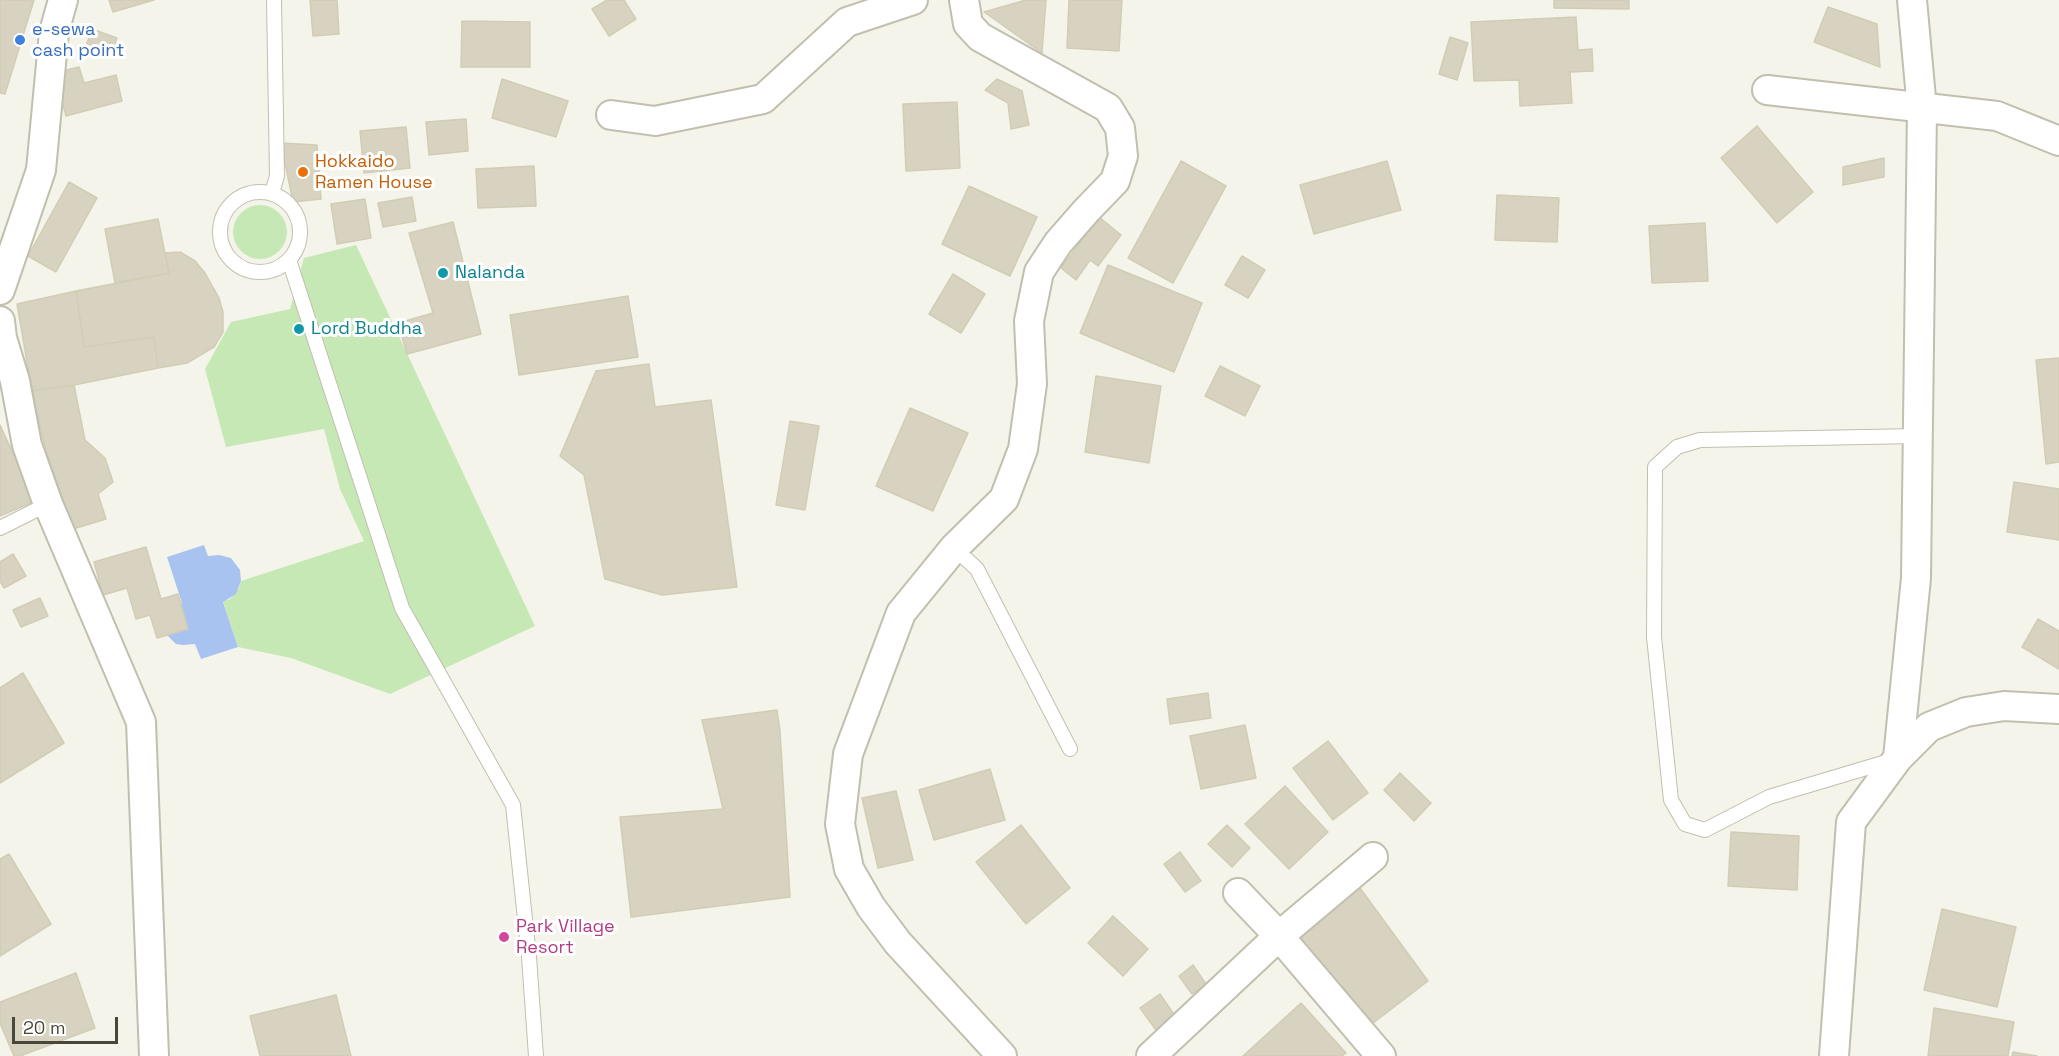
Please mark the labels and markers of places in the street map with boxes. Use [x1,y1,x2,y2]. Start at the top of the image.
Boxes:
place label: e-sewa cash point [32,19,124,62]
marker: e-sewa cash point [13,33,27,47]
place label: Hokkaido Ramen House [315,151,433,194]
marker: Hokkaido Ramen House [296,165,310,179]
place label: Nalanda [455,262,525,284]
marker: Nalanda [436,266,450,280]
place label: Lord Buddha [311,318,422,340]
marker: Lord Buddha [292,322,306,336]
place label: Park Village Resort [516,916,615,958]
marker: Park Village Resort [497,930,511,944]

